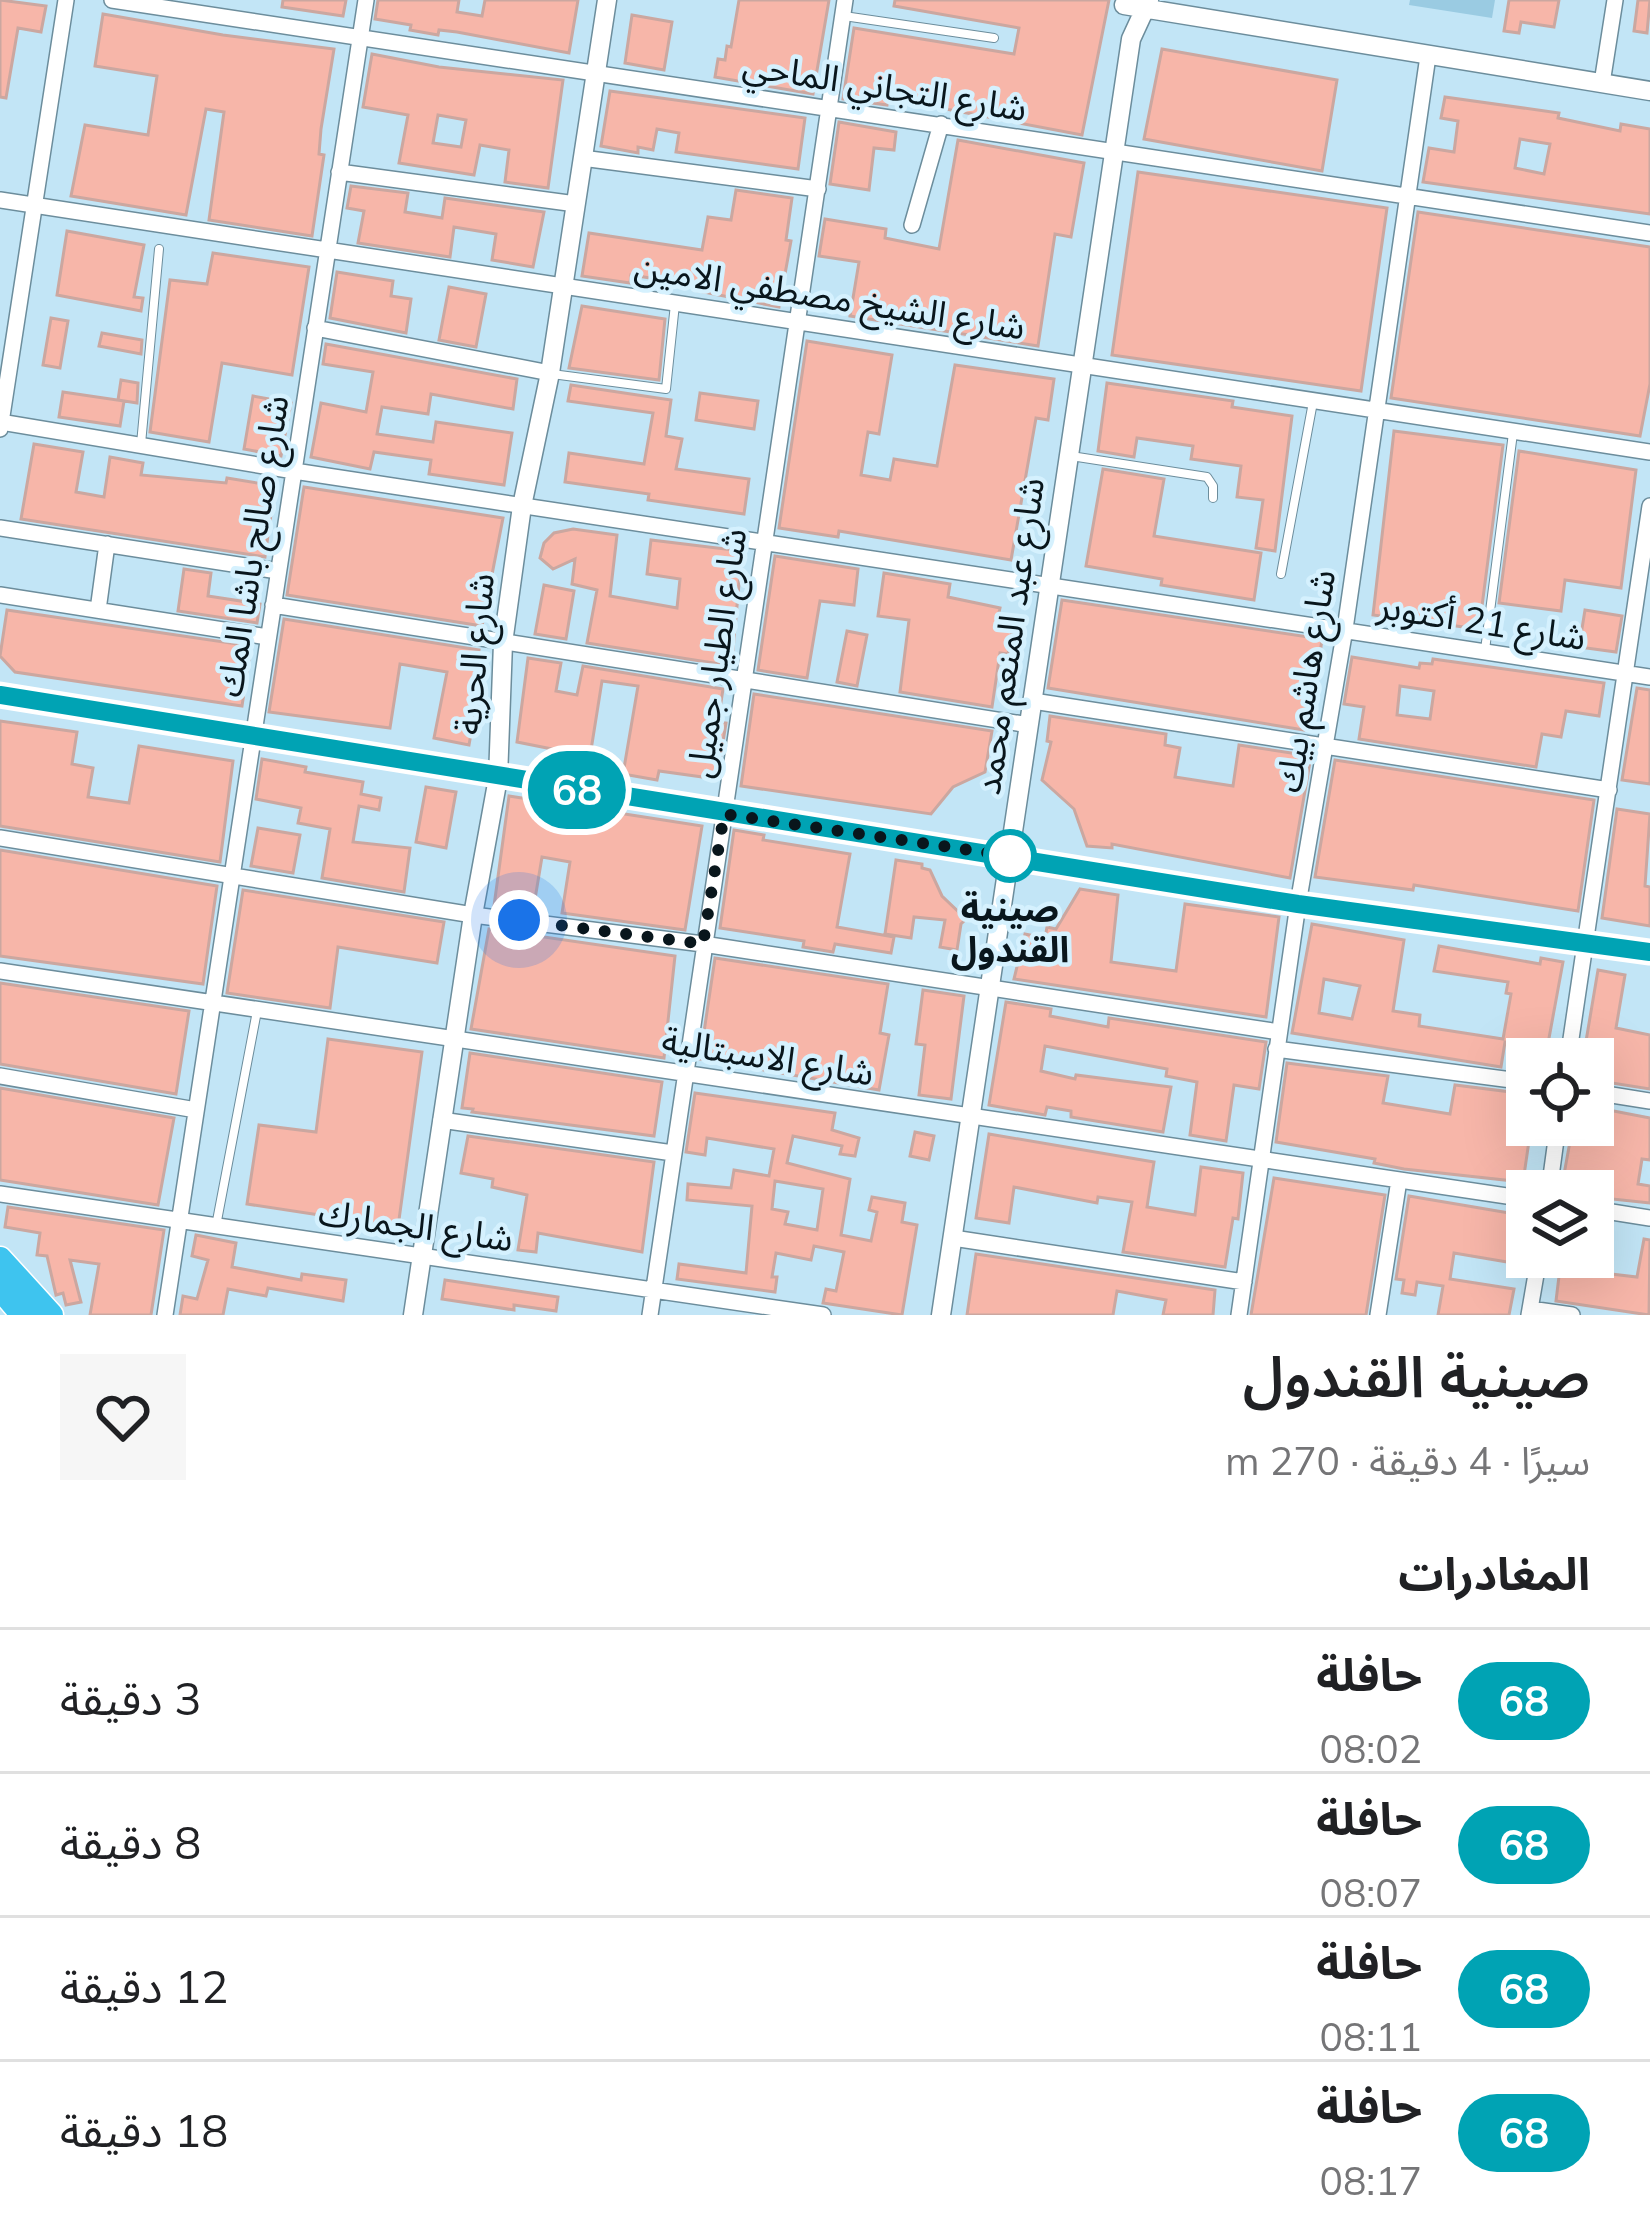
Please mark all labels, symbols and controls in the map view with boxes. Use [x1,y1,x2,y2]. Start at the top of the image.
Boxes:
street label: شارع التجاني الماحي [739,41,1030,136]
street label: شارع الشيخ مصطفي الامين [631,242,1029,355]
street label: شارع صالح باشا المك [205,392,303,701]
street label: شارع عبد المنعم محمد [964,474,1059,798]
street label: شارع الطيار جميل [676,525,760,781]
street label: شارع هاشم بيك [1265,566,1350,796]
street label: شارع الحرية [444,571,508,737]
street label: شارع 21 أكتوبر [1373,582,1589,664]
line badge: 68 [523,751,631,829]
text: 68 [552,763,602,816]
marker: صينية القندول [985,831,1035,881]
place label: صينية القندول [951,885,1069,971]
your location [489,890,549,950]
street label: شارع الاسبتالية [658,1017,877,1099]
map controls [1506,1038,1614,1278]
button: locate [1506,1038,1614,1146]
button: layers [1506,1170,1614,1278]
street label: شارع الجمارك [315,1189,516,1265]
text: صينية القندول [1243,1340,1590,1411]
button: heart [60,1354,186,1480]
text: سيرًا · 4 دقيقة · 270 m [1225,1436,1590,1485]
text: المغادرات [1398,1545,1590,1601]
text: حافلة [1316,1646,1422,1702]
text: 3 دقيقة [60,1670,201,1726]
text: 68 [1499,1674,1549,1727]
text: 08:02 [1320,1724,1422,1773]
text: حافلة [1316,1790,1422,1846]
text: 8 دقيقة [60,1814,201,1870]
text: 68 [1499,1818,1549,1871]
text: 08:07 [1320,1868,1422,1917]
text: حافلة [1316,1934,1422,1990]
text: 12 دقيقة [60,1958,228,2014]
text: 68 [1499,1962,1549,2015]
text: 08:11 [1320,2012,1422,2061]
text: حافلة [1316,2078,1422,2134]
text: 18 دقيقة [60,2102,228,2158]
text: 68 [1499,2106,1549,2159]
text: 08:17 [1320,2156,1422,2205]

